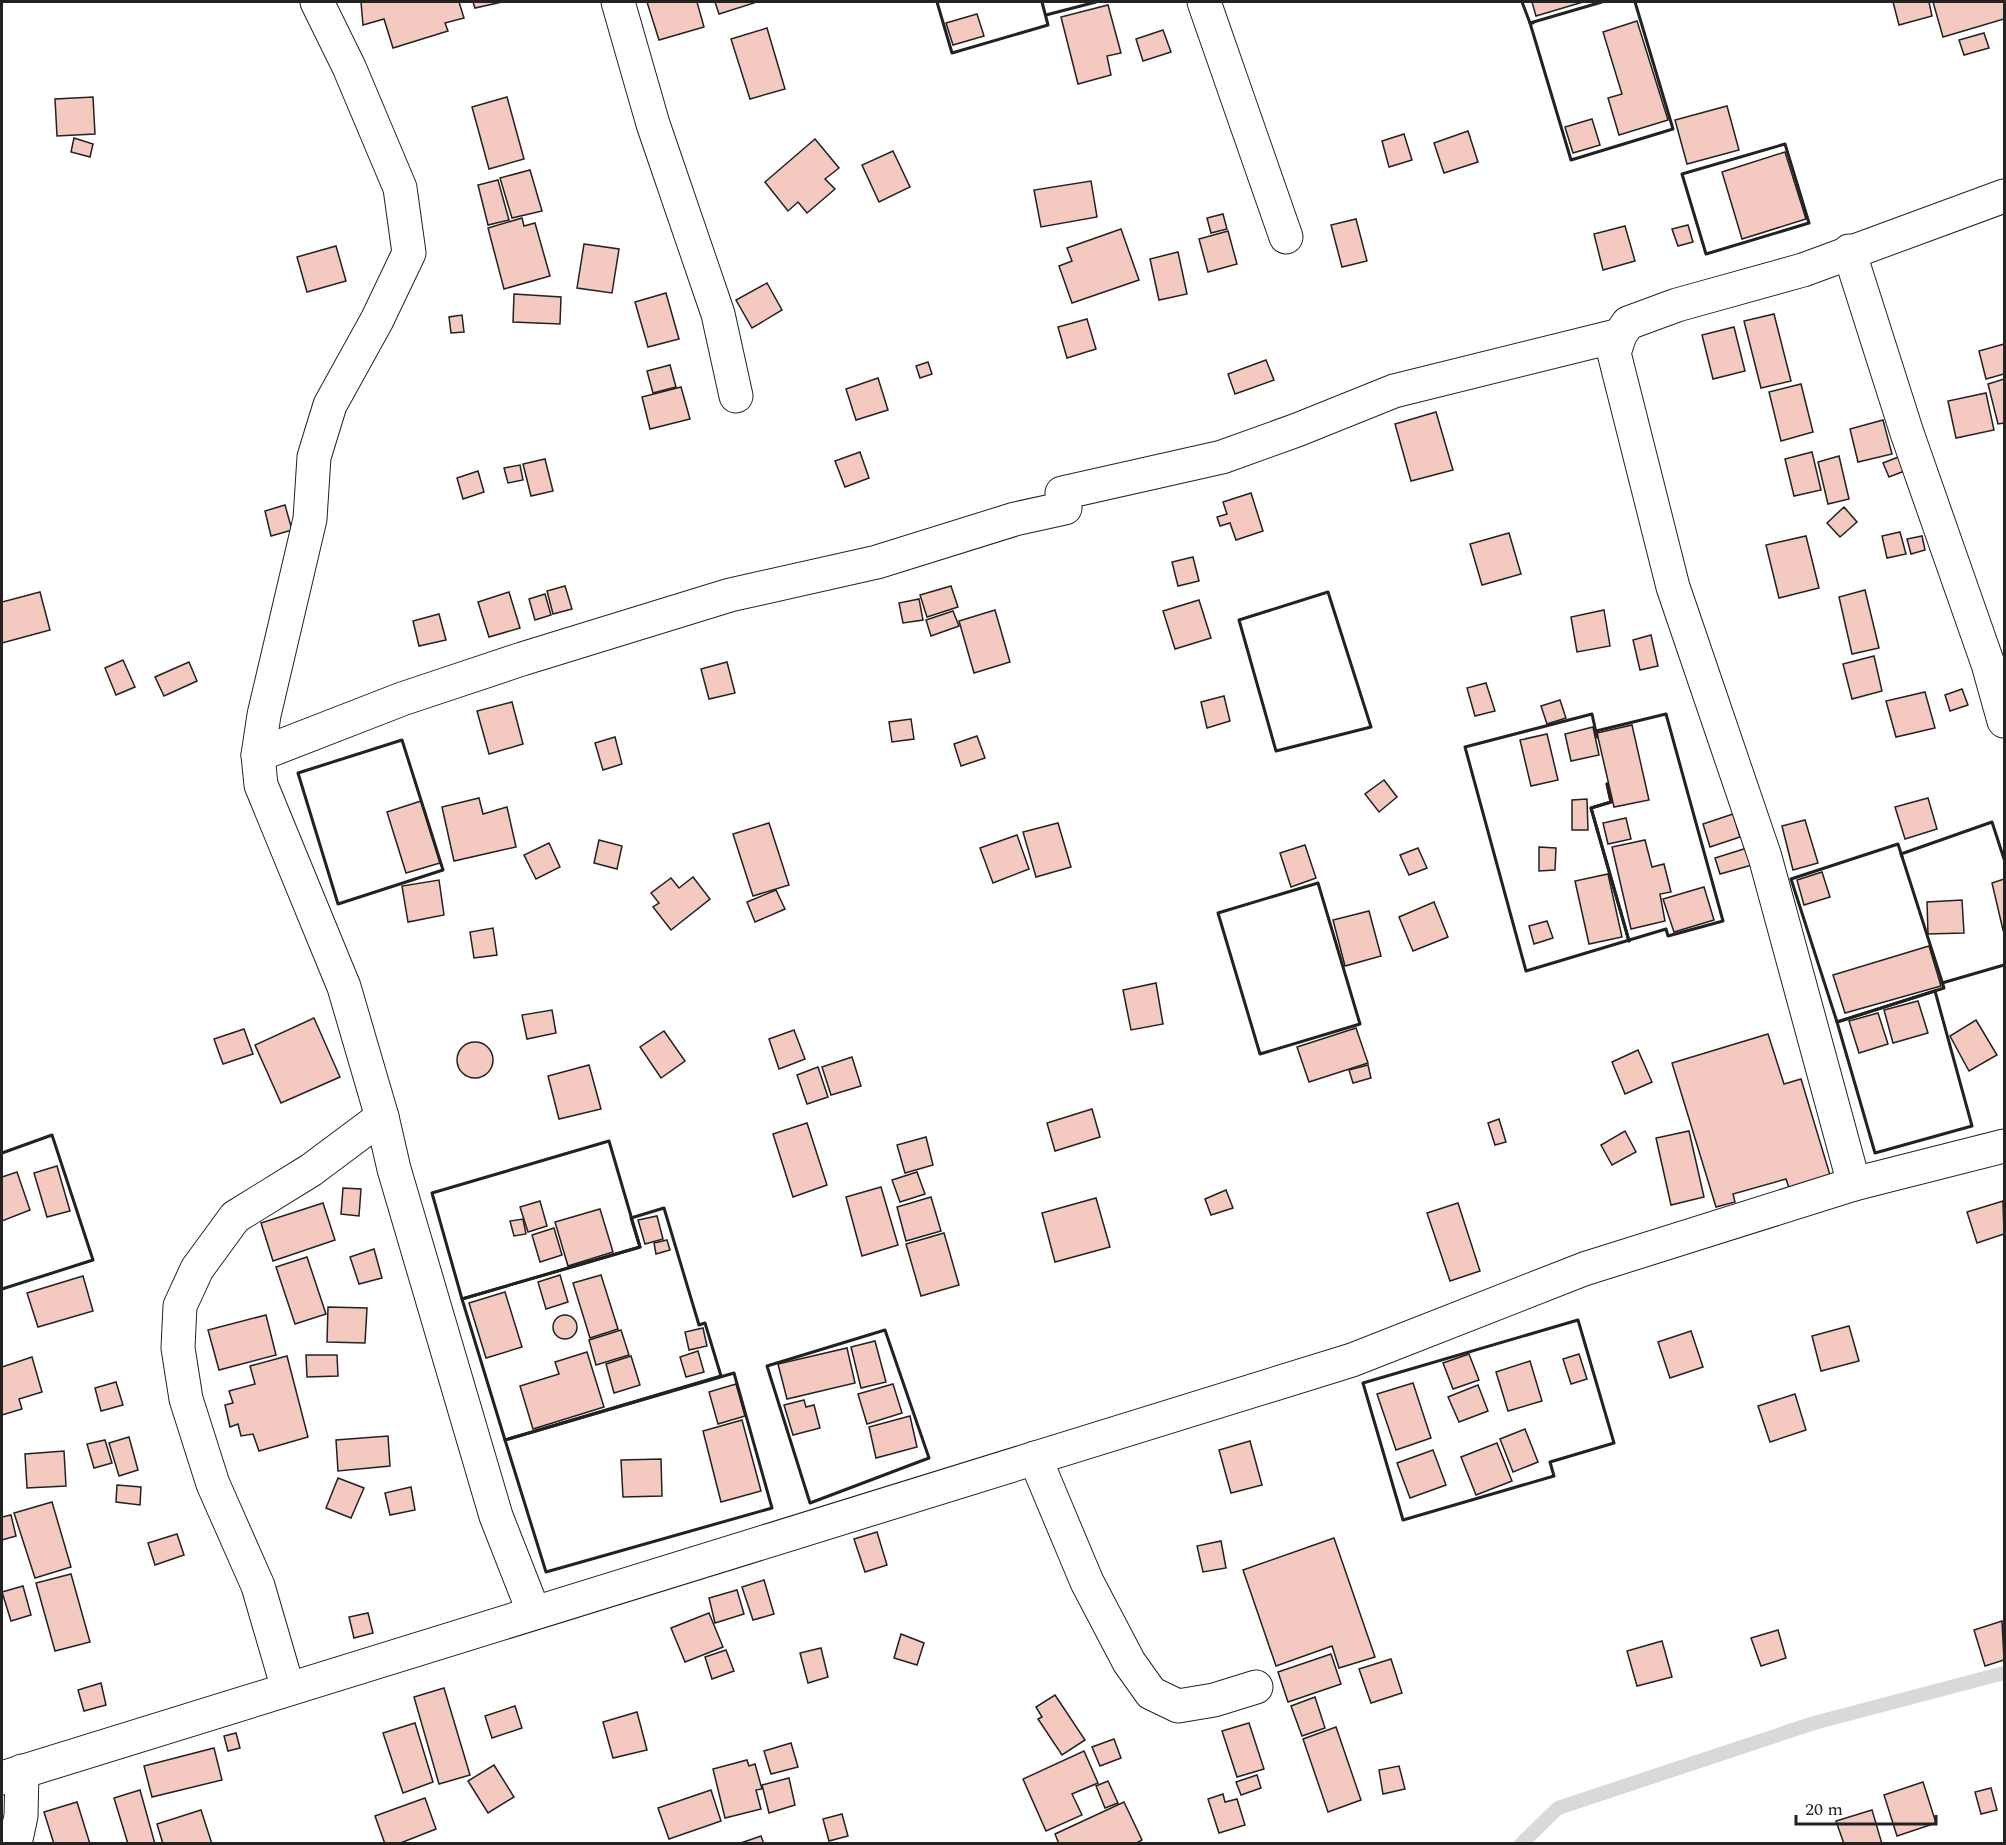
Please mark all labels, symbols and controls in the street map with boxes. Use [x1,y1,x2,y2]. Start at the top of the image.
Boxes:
scale bar [1796,1788,1936,1826]
text: 20 m [1805,1796,1843,1823]

